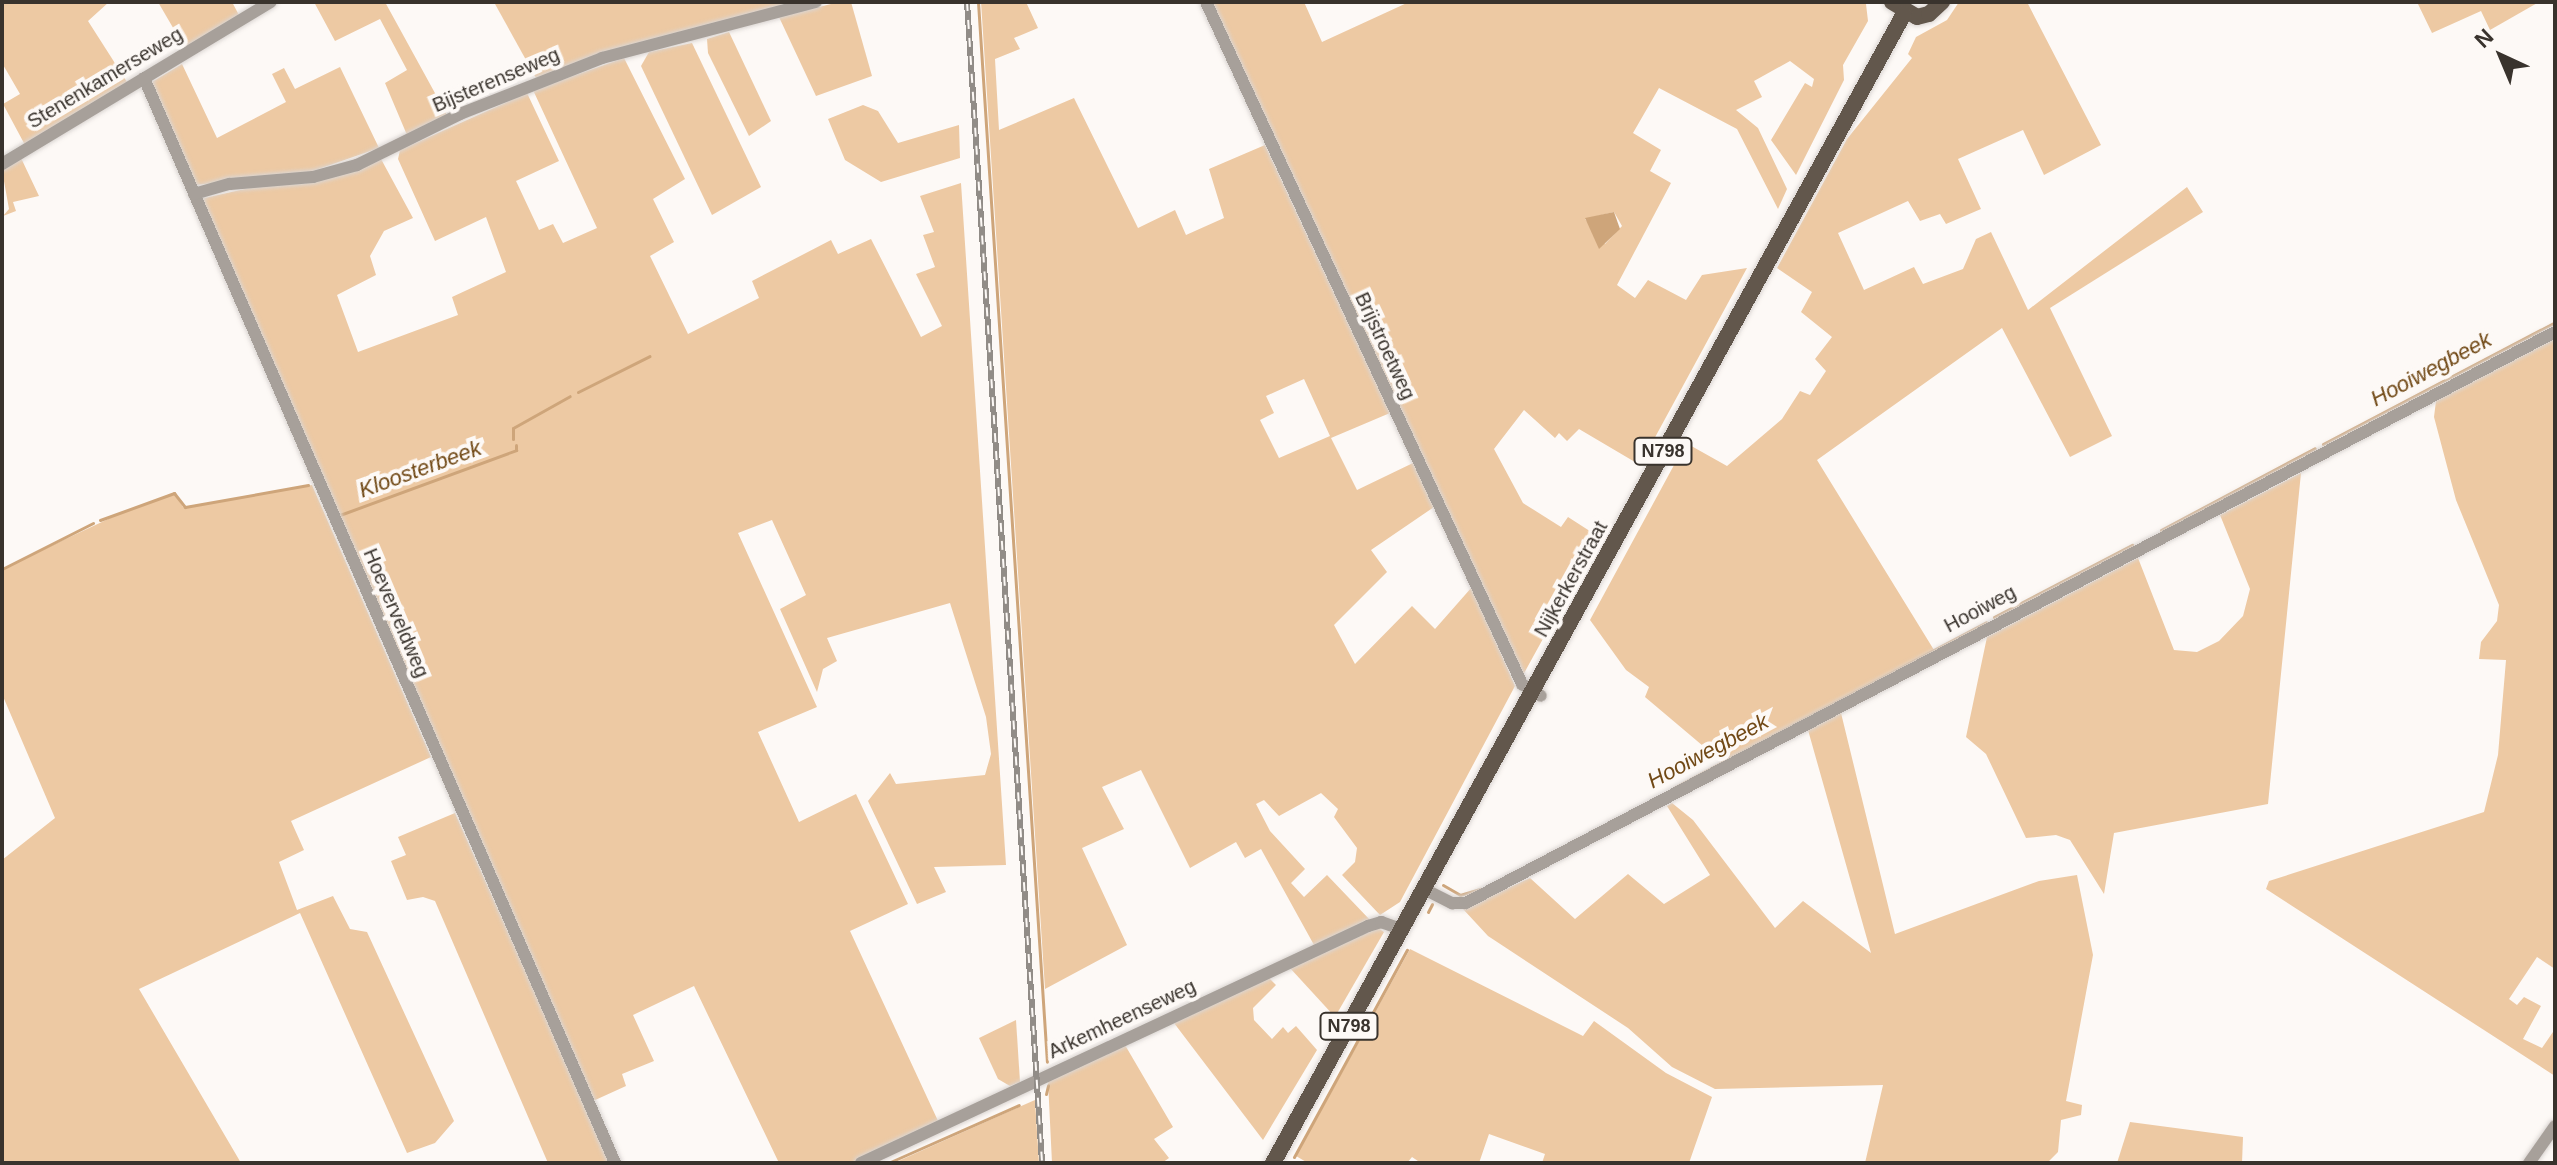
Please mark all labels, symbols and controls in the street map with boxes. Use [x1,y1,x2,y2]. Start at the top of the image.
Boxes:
north arrow [2461,16,2541,96]
street label: Stenenkamerseweg [23,22,187,134]
text: N [2470,24,2498,53]
street label: Bijsterenseweg [429,42,563,118]
street label: Brijstroetweg [1350,289,1420,403]
water label: Hooiwegbeek [2366,326,2496,412]
water label: Kloosterbeek [355,435,485,503]
road number: N798 [1633,437,1693,465]
street label: Nijkerkerstraat [1529,517,1613,641]
street label: Hoeverveldweg [358,545,434,681]
street label: Hooiweg [1940,580,2020,638]
water label: Hooiwegbeek [1643,708,1773,794]
street label: Arkemheenseweg [1044,974,1200,1064]
road number: N798 [1319,1012,1379,1040]

